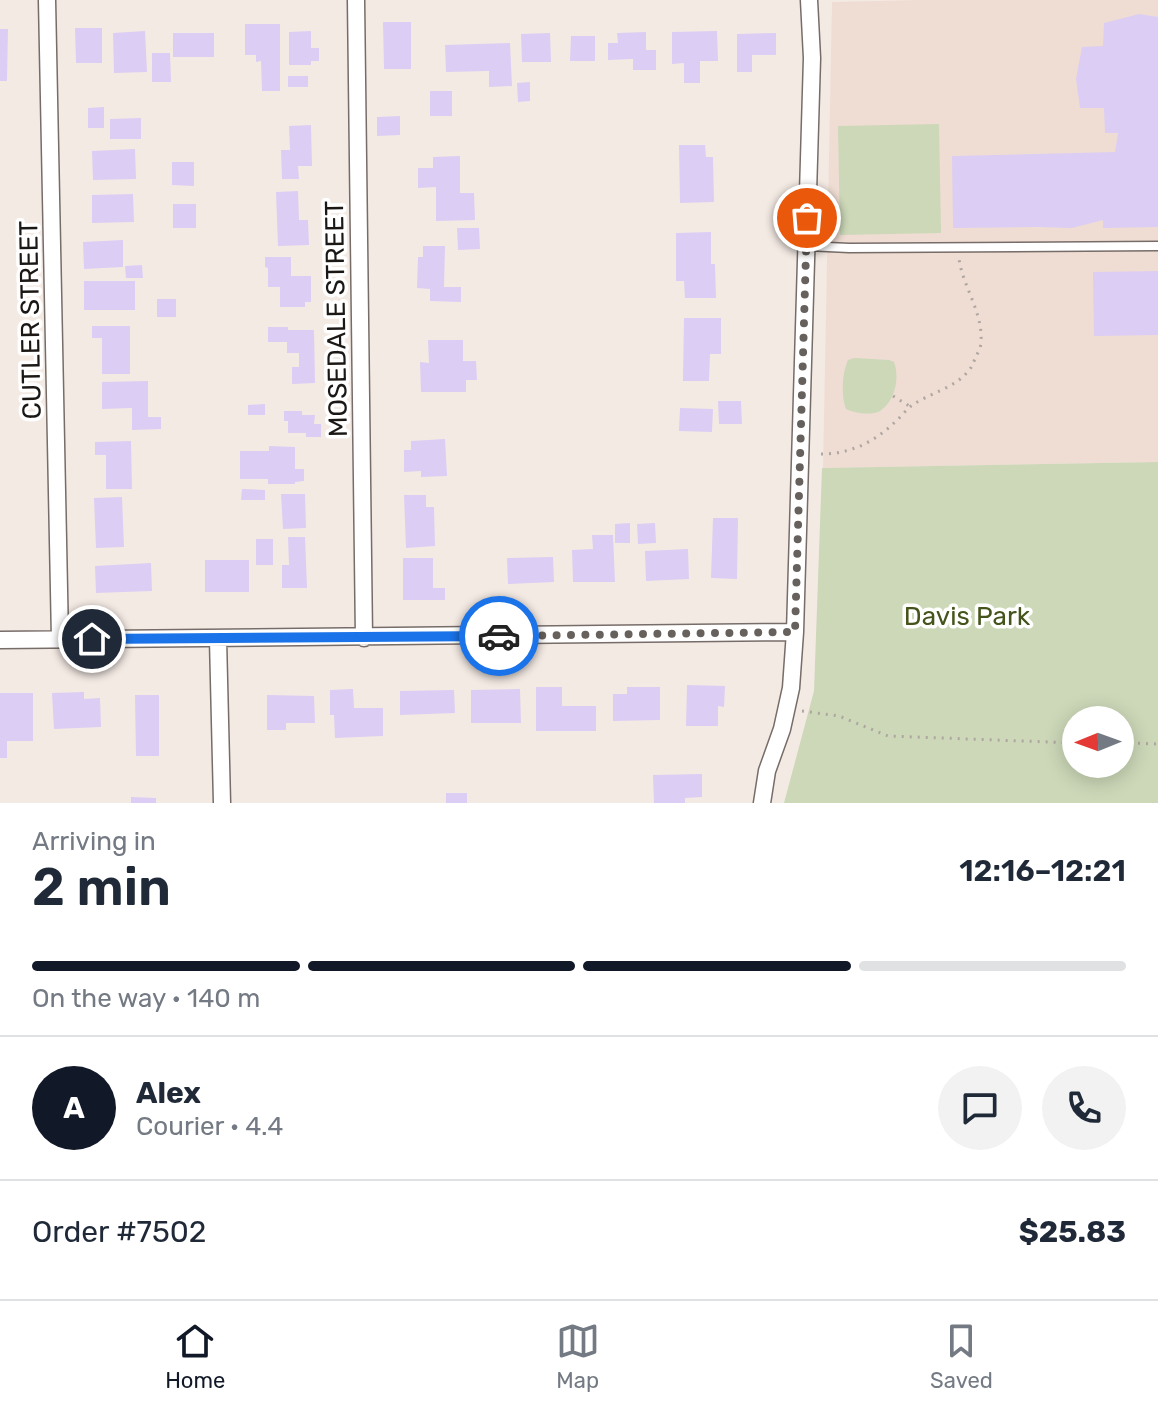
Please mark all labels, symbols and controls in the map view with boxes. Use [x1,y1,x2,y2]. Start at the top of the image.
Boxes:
pin [773,184,841,252]
icon: bag [785,196,829,240]
street label: MOSEDALE STREET [319,200,354,438]
street label: CUTLER STREET [13,220,48,420]
courier [459,596,539,676]
park label: Davis Park [904,601,1031,632]
pin [58,605,126,673]
icon: car [477,614,521,658]
icon: home [70,617,114,661]
north arrow [1062,706,1134,778]
map controls [1062,706,1134,778]
text: Arriving in [32,826,156,857]
text: 12:16–12:21 [959,853,1126,889]
text: 2 min [32,856,171,918]
text: On the way · 140 m [32,983,260,1014]
button: chat [938,1066,1022,1150]
button: phone [1042,1066,1126,1150]
text: Alex [136,1075,201,1111]
text: A [63,1090,85,1126]
text: Courier · 4.4 [136,1111,283,1142]
text: Order #7502 [32,1214,206,1250]
text: $25.83 [1019,1214,1126,1250]
tab: Home [165,1319,225,1394]
tab: Map [556,1319,600,1394]
tab: Saved [930,1319,993,1394]

